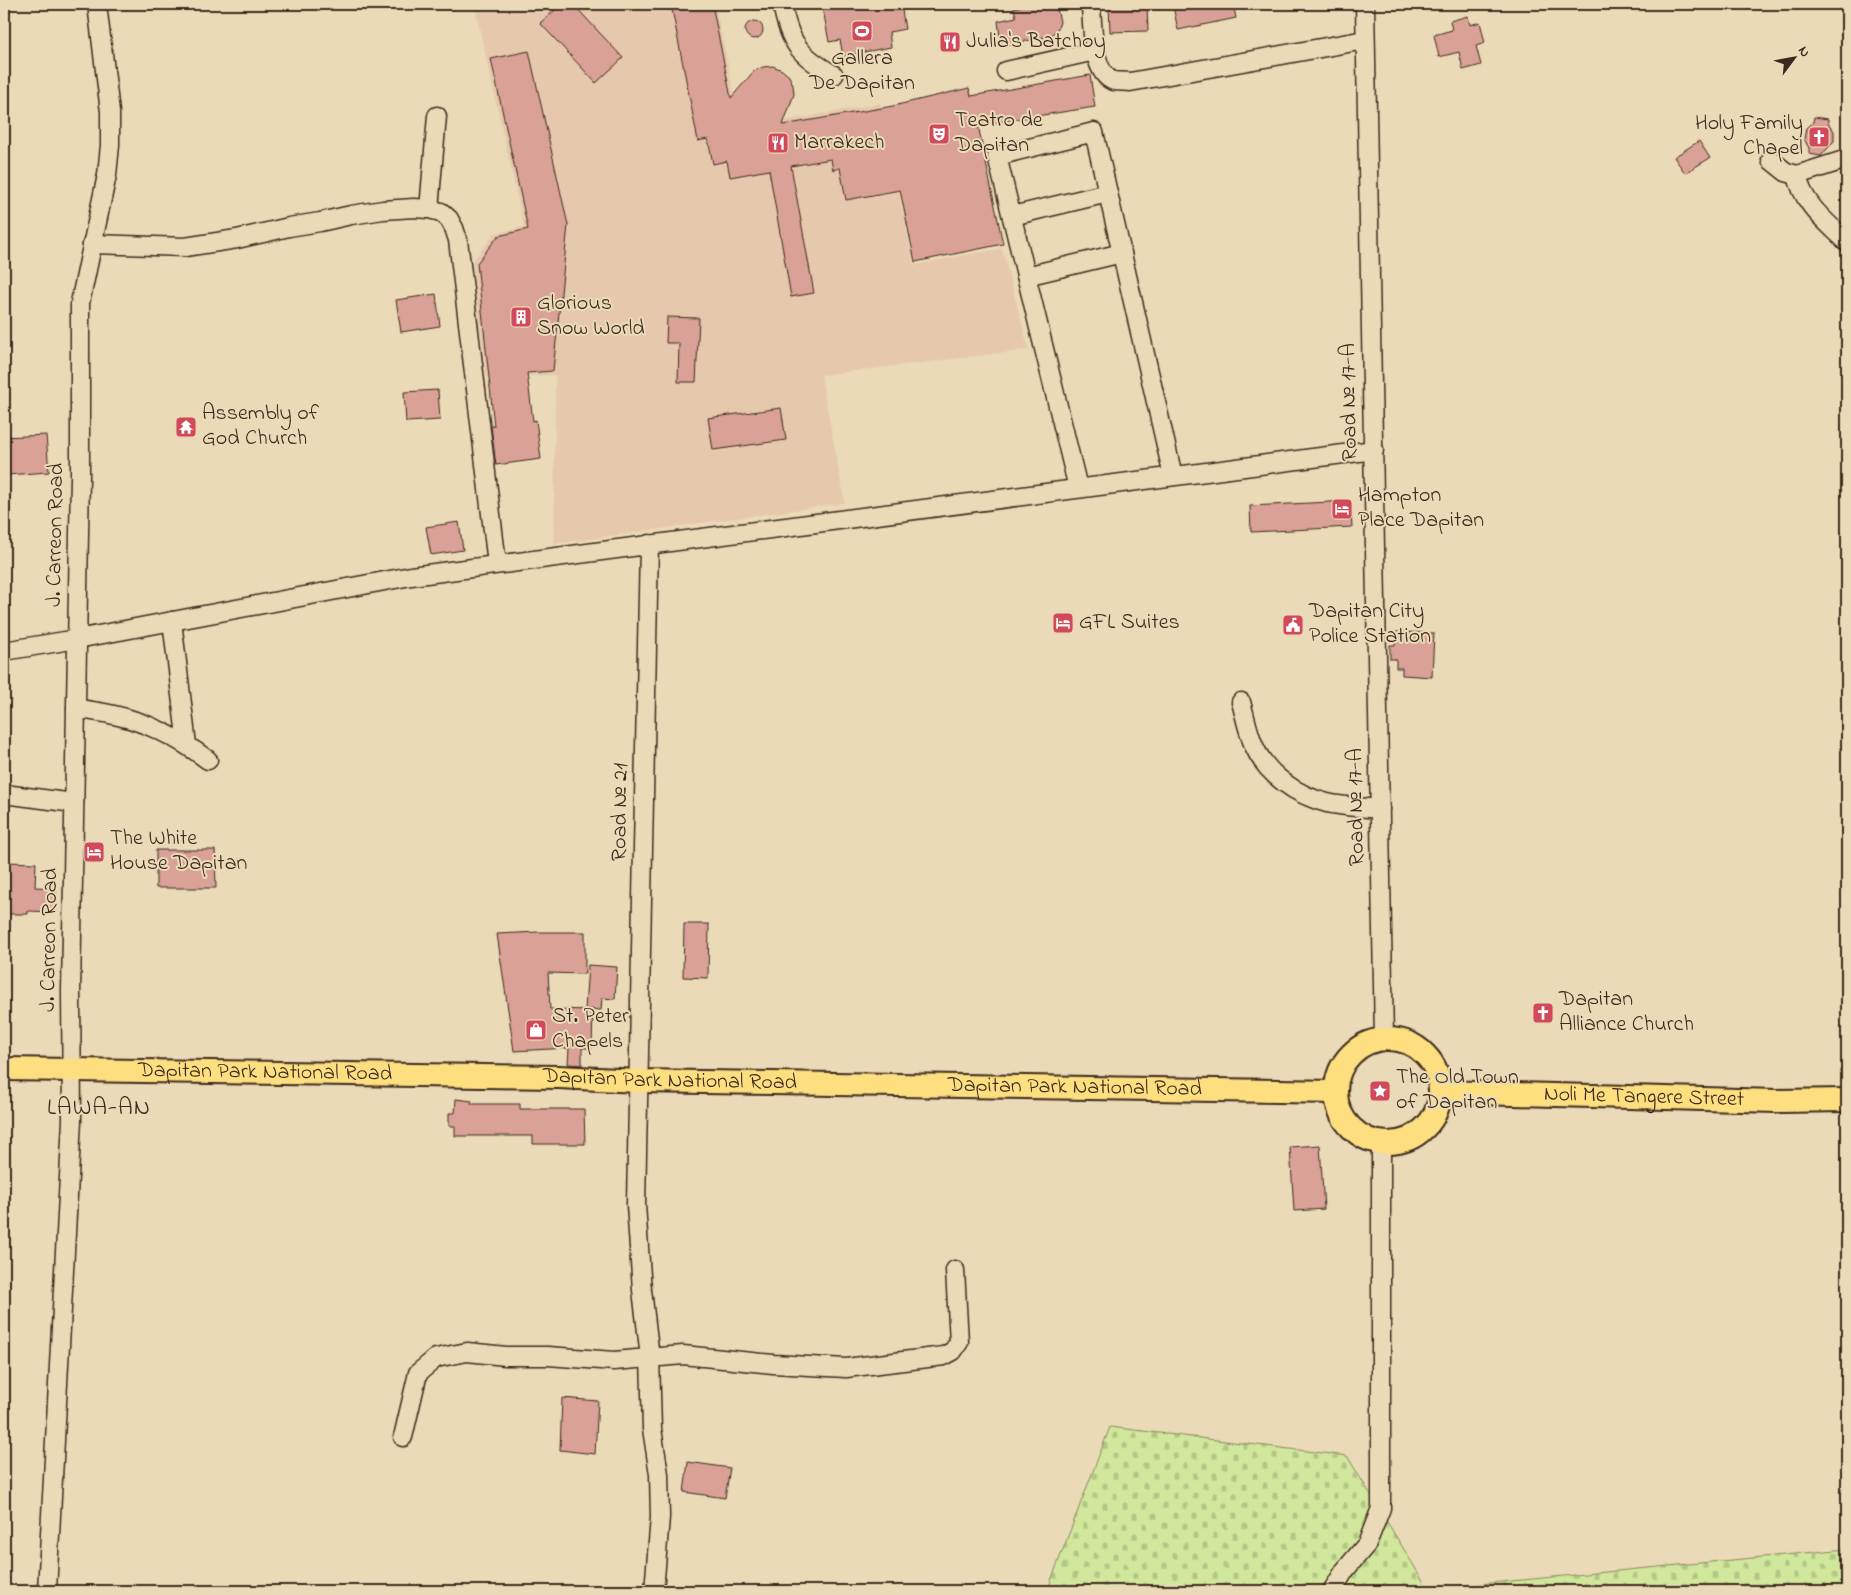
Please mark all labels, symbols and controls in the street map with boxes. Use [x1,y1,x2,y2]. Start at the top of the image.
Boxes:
sports icon: Gallera De Dapitan [850,19,874,43]
place label: Julia's Batchoy [966,26,1106,59]
restaurant icon: Julia's Batchoy [938,30,962,54]
north arrow [1768,32,1818,82]
text: N [1792,42,1815,61]
place label: Gallera De Dapitan [808,43,915,100]
place label: Teatro de Dapitan [954,105,1043,162]
place label: Holy Family Chapel [1695,108,1803,165]
theatre icon: Teatro de Dapitan [927,122,951,146]
church icon: Holy Family Chapel [1807,125,1831,149]
place label: Marrakech [794,127,884,159]
restaurant icon: Marrakech [766,131,790,155]
place label: Glorious Snow World [537,288,645,345]
building icon: Glorious Snow World [509,305,533,329]
street label: Road № 17-A [1333,343,1367,461]
place label: Assembly of God Church [202,398,320,455]
temple icon: Assembly of God Church [174,415,198,439]
street label: J. Carreon Road [39,463,73,607]
place label: Hampton Place Dapitan [1358,480,1484,537]
hotel icon: Hampton Place Dapitan [1330,497,1354,521]
place label: Dapitan City Police Station [1308,596,1431,653]
place label: GFL Suites [1079,607,1180,639]
hotel icon: GFL Suites [1051,611,1075,635]
public building icon: Dapitan City Police Station [1281,613,1305,637]
street label: Road № 17-A [1340,748,1374,866]
street label: Road № 21 [604,763,638,861]
place label: The White House Dapitan [110,823,247,880]
hotel icon: The White House Dapitan [82,840,106,864]
street label: J. Carreon Road [33,868,67,1012]
place label: Dapitan Alliance Church [1558,984,1694,1041]
place label: St. Peter Chapels [552,1001,629,1058]
church icon: Dapitan Alliance Church [1531,1001,1555,1025]
shop icon: St. Peter Chapels [524,1018,548,1042]
street label: Dapitan Park National Road [137,1055,392,1091]
street label: Dapitan Park National Road [542,1061,797,1100]
place label: The Old Town of Dapitan [1396,1062,1519,1119]
street label: Dapitan Park National Road [946,1070,1202,1106]
place icon: The Old Town of Dapitan [1368,1079,1392,1103]
street label: Noli Me Tangere Street [1543,1079,1745,1116]
district label: LAWA-AN [47,1091,151,1126]

